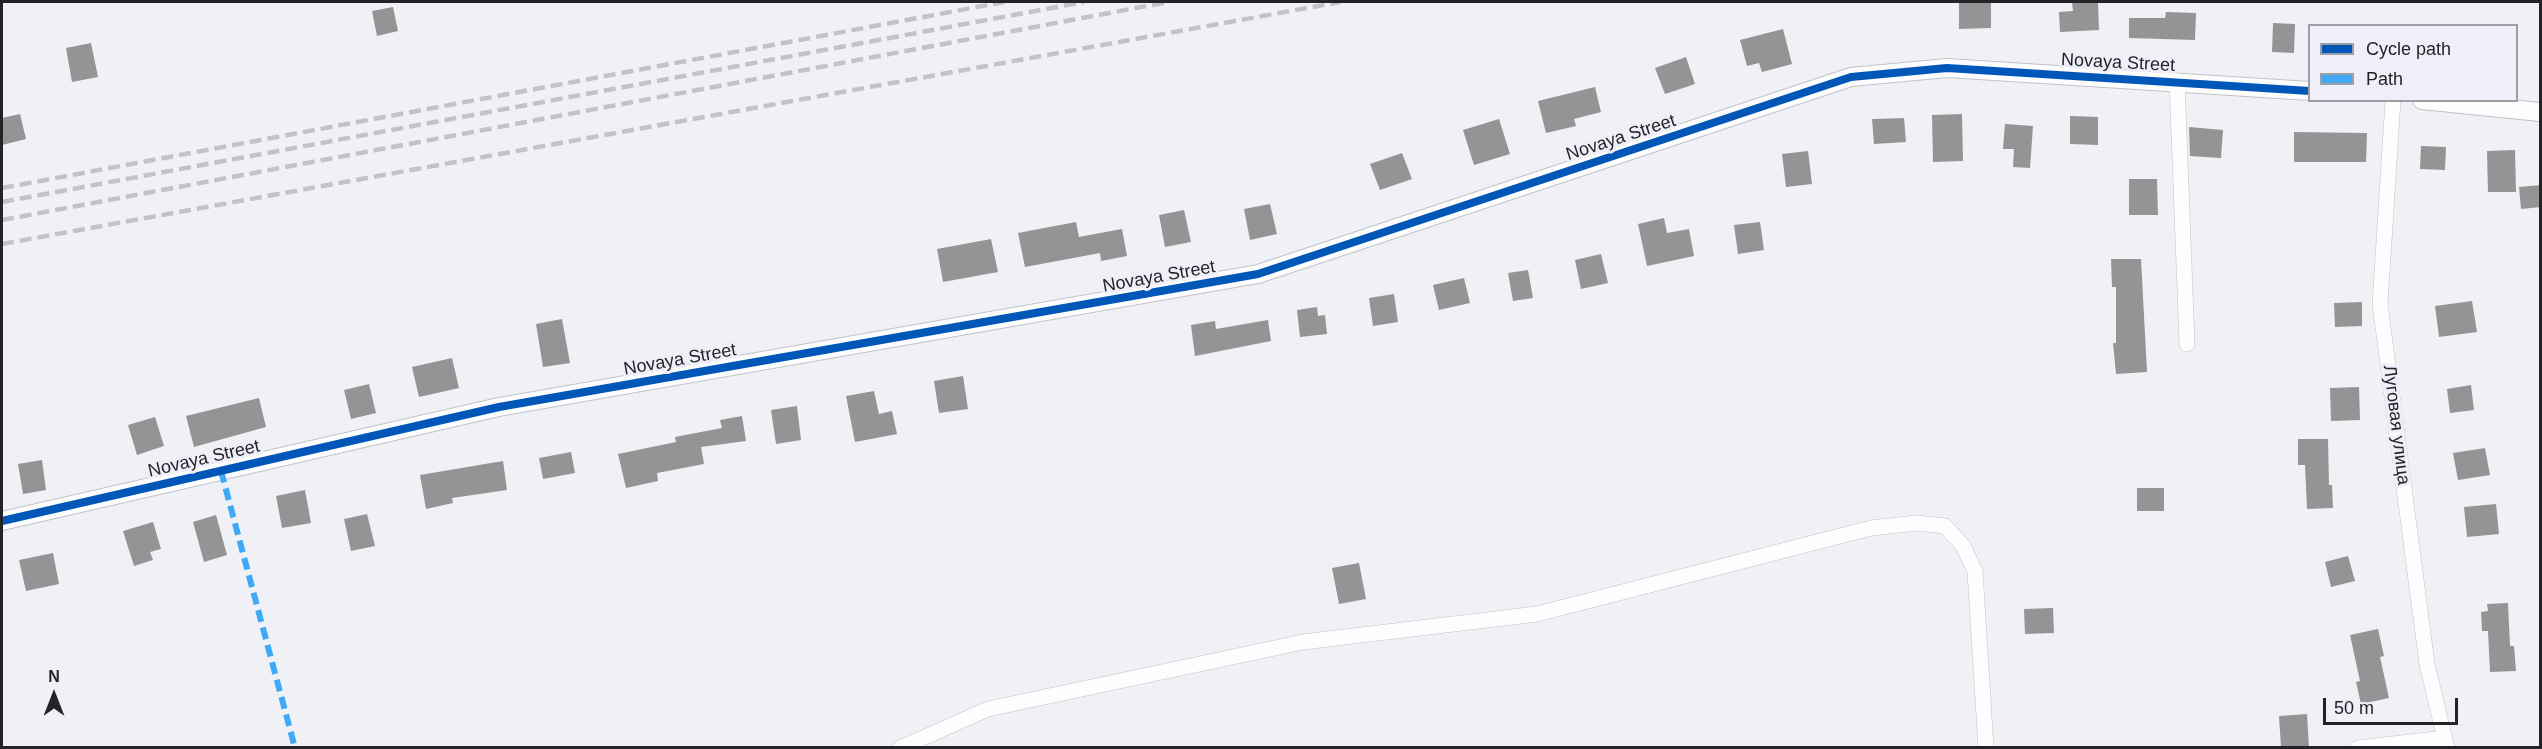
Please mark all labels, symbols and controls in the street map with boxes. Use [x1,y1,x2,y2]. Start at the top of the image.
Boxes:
legend [2308,24,2518,102]
text: Cycle path [2366,39,2451,59]
street label: Novaya Street [2060,49,2176,77]
text: Path [2366,69,2403,89]
street label: Novaya Street [1563,110,1679,166]
street label: Novaya Street [1101,256,1217,298]
street label: Novaya Street [622,339,738,381]
street label: Луговая улица [2378,364,2414,486]
street label: Novaya Street [146,436,262,482]
north arrow [24,665,84,725]
text: N [48,668,60,685]
scale bar [2326,686,2461,724]
text: 50 m [2334,698,2374,718]

